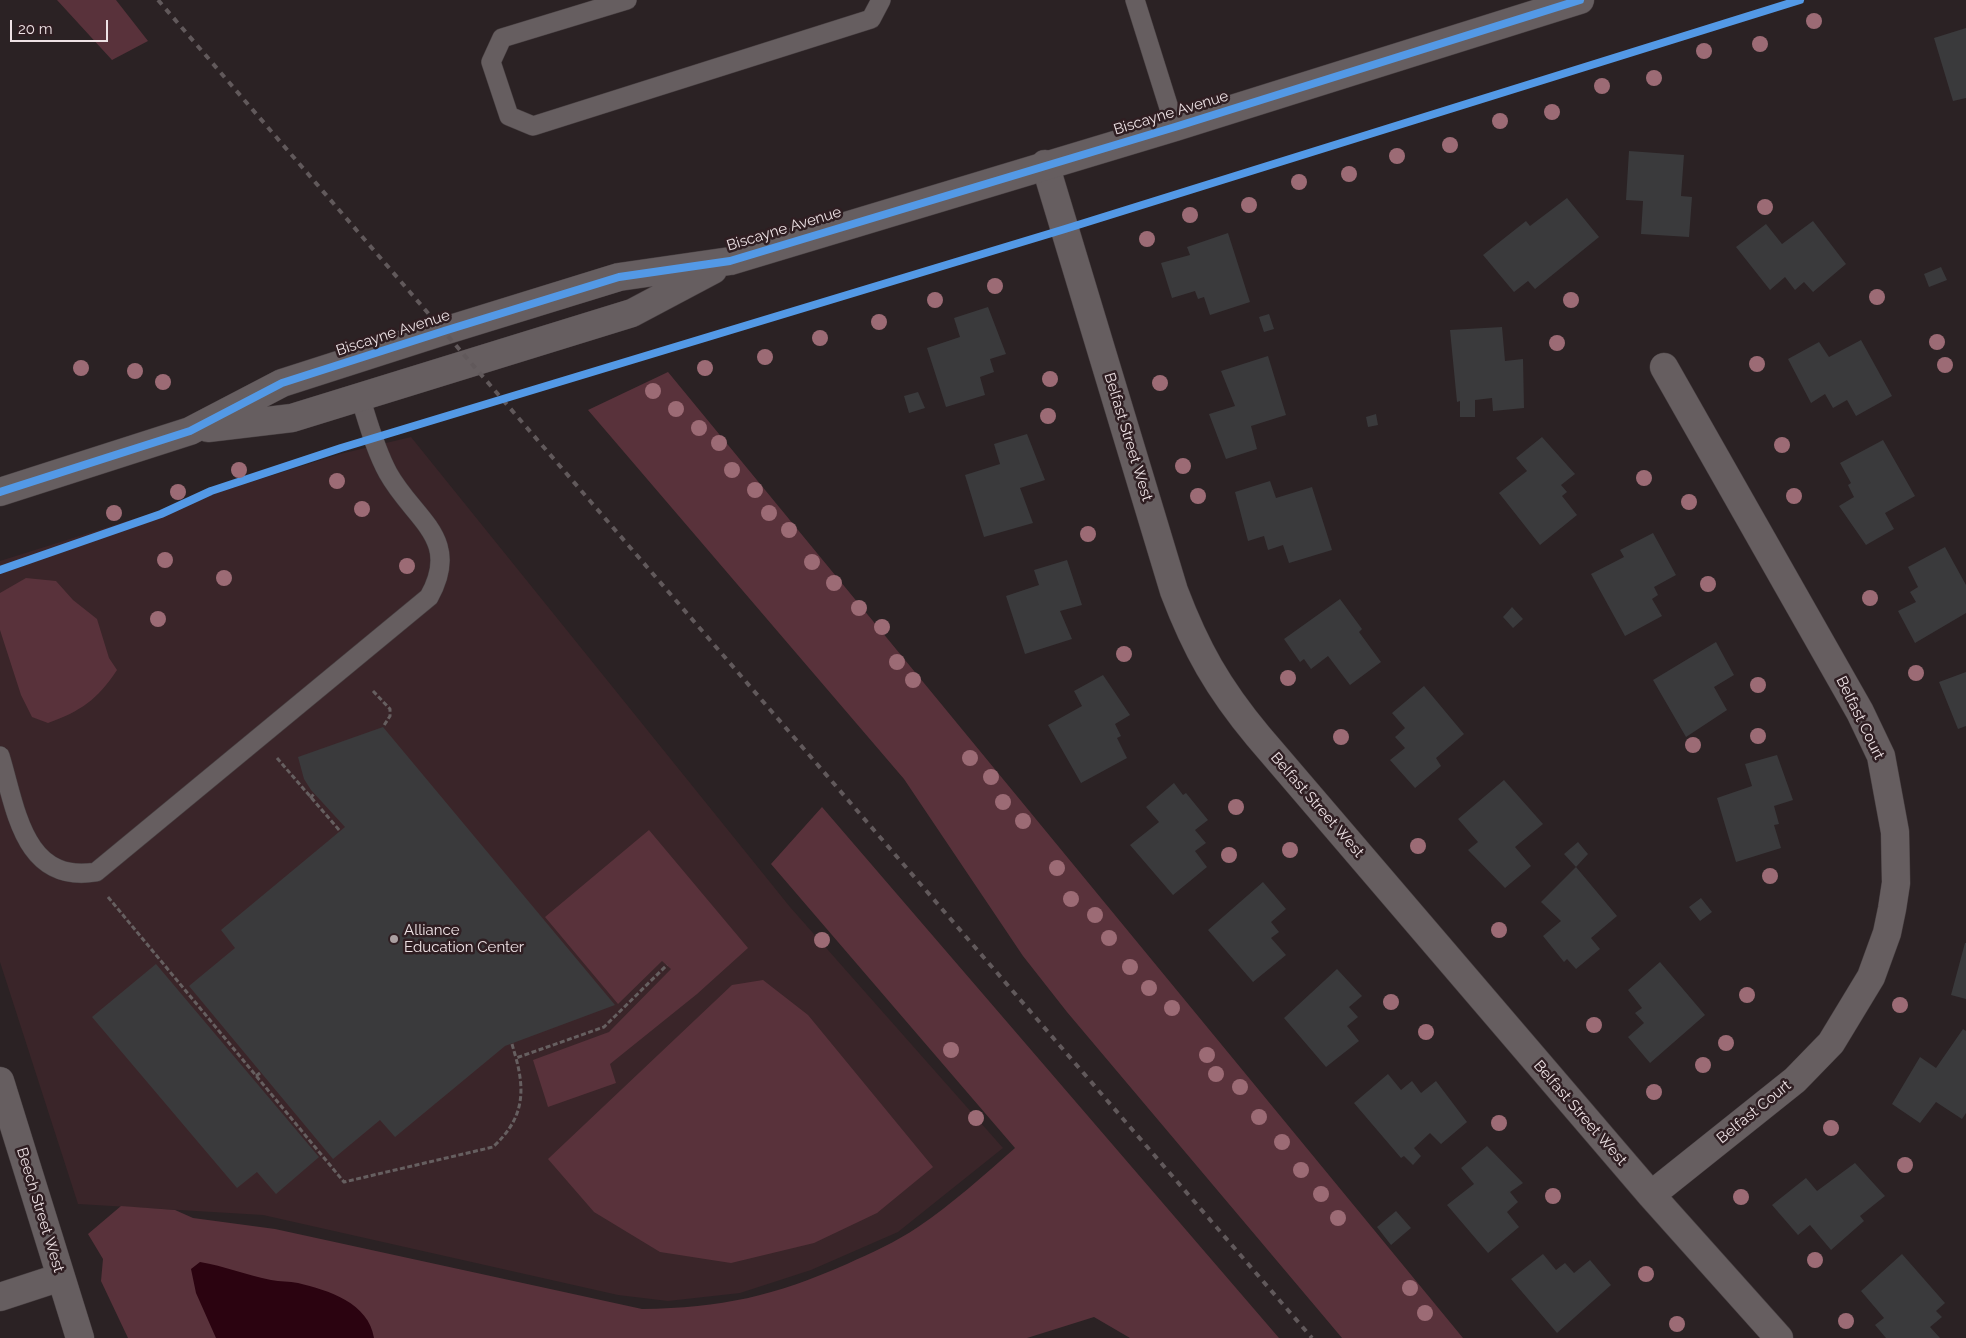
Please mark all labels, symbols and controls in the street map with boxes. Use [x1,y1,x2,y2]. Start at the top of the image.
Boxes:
scale bar [12,10,110,42]
text: 20 m [18,20,53,38]
street label: Biscayne Avenue [1112,87,1230,139]
street label: Biscayne Avenue [725,203,843,255]
street label: Biscayne Avenue [334,306,452,360]
street label: Belfast Street West [1100,371,1156,503]
street label: Belfast Court [1832,673,1888,763]
street label: Belfast Street West [1267,749,1367,861]
place label: Alliance Education Center [404,921,524,956]
marker: Alliance Education Center [388,933,400,945]
street label: Belfast Street West [1530,1057,1630,1169]
street label: Belfast Court [1713,1077,1795,1147]
street label: Beech Street West [12,1145,68,1275]

